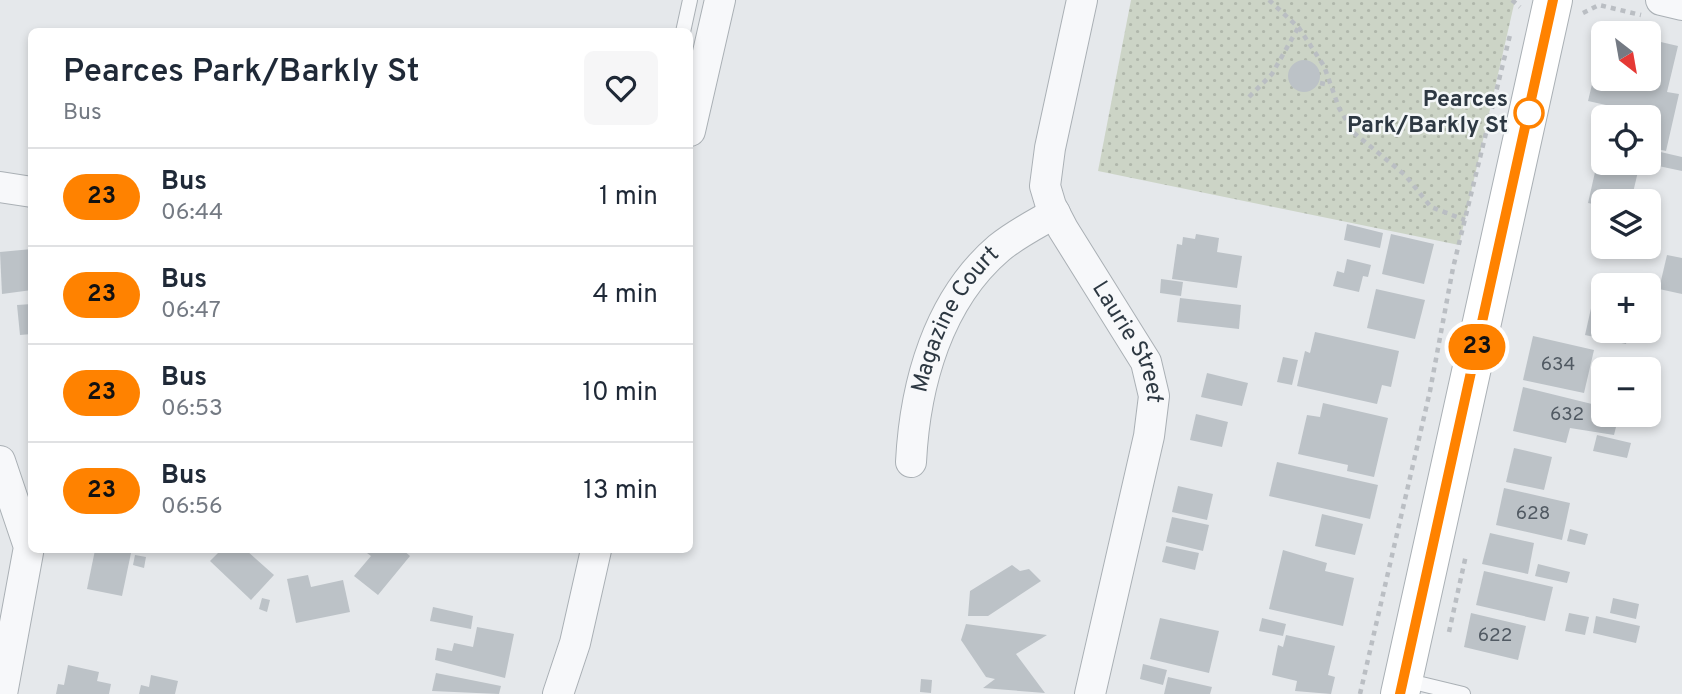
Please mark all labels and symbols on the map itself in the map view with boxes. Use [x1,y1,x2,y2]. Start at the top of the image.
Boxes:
north arrow [1591,21,1661,91]
place label: Pearces Park/Barkly St [1347,86,1508,141]
marker: Pearces Park/Barkly St [1514,98,1544,128]
street label: Magazine Court [906,240,1006,396]
street label: Laurie Street [1085,276,1169,404]
line badge: 23 [1446,324,1508,370]
house number: 634 [1541,353,1575,377]
house number: 632 [1550,403,1584,427]
house number: 628 [1516,502,1550,526]
house number: 622 [1478,624,1512,648]

